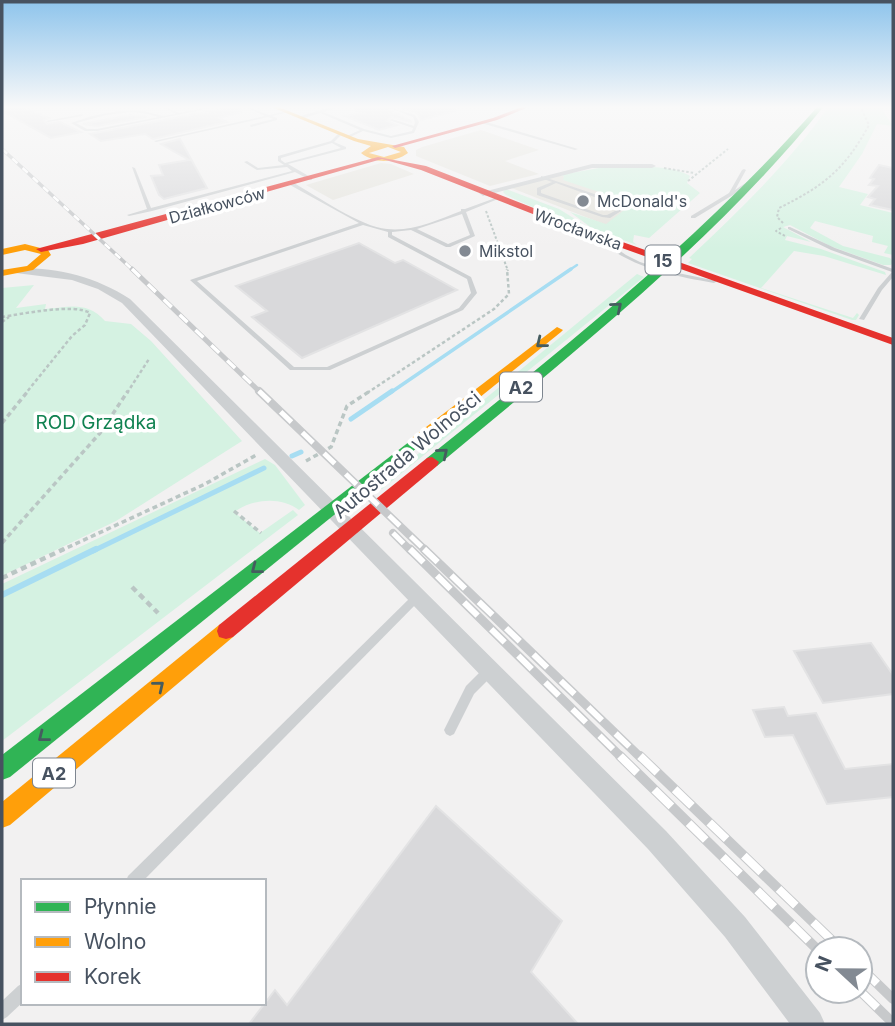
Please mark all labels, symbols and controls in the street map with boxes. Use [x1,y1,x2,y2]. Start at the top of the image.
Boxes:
street label: Działkowców [167,183,267,227]
place label: McDonald's [597,191,687,211]
marker: McDonald's [575,193,591,209]
street label: Wrocławska [531,204,625,254]
place label: Mikstol [479,241,533,261]
marker: Mikstol [457,243,473,259]
road number: 15 [646,246,680,274]
one-way arrow [609,303,622,315]
one-way arrow [536,335,549,347]
road number: A2 [500,372,542,402]
street label: Autostrada Wolności [329,387,485,523]
park label: ROD Grządka [35,411,157,434]
one-way arrow [434,449,447,461]
one-way arrow [252,560,264,573]
one-way arrow [150,682,163,694]
one-way arrow [38,729,51,741]
road number: A2 [33,758,75,788]
legend [21,879,266,1005]
text: Płynnie [84,894,157,919]
text: Wolno [84,929,146,954]
north arrow [804,935,874,1005]
text: N [810,953,837,975]
text: Korek [84,964,142,989]

